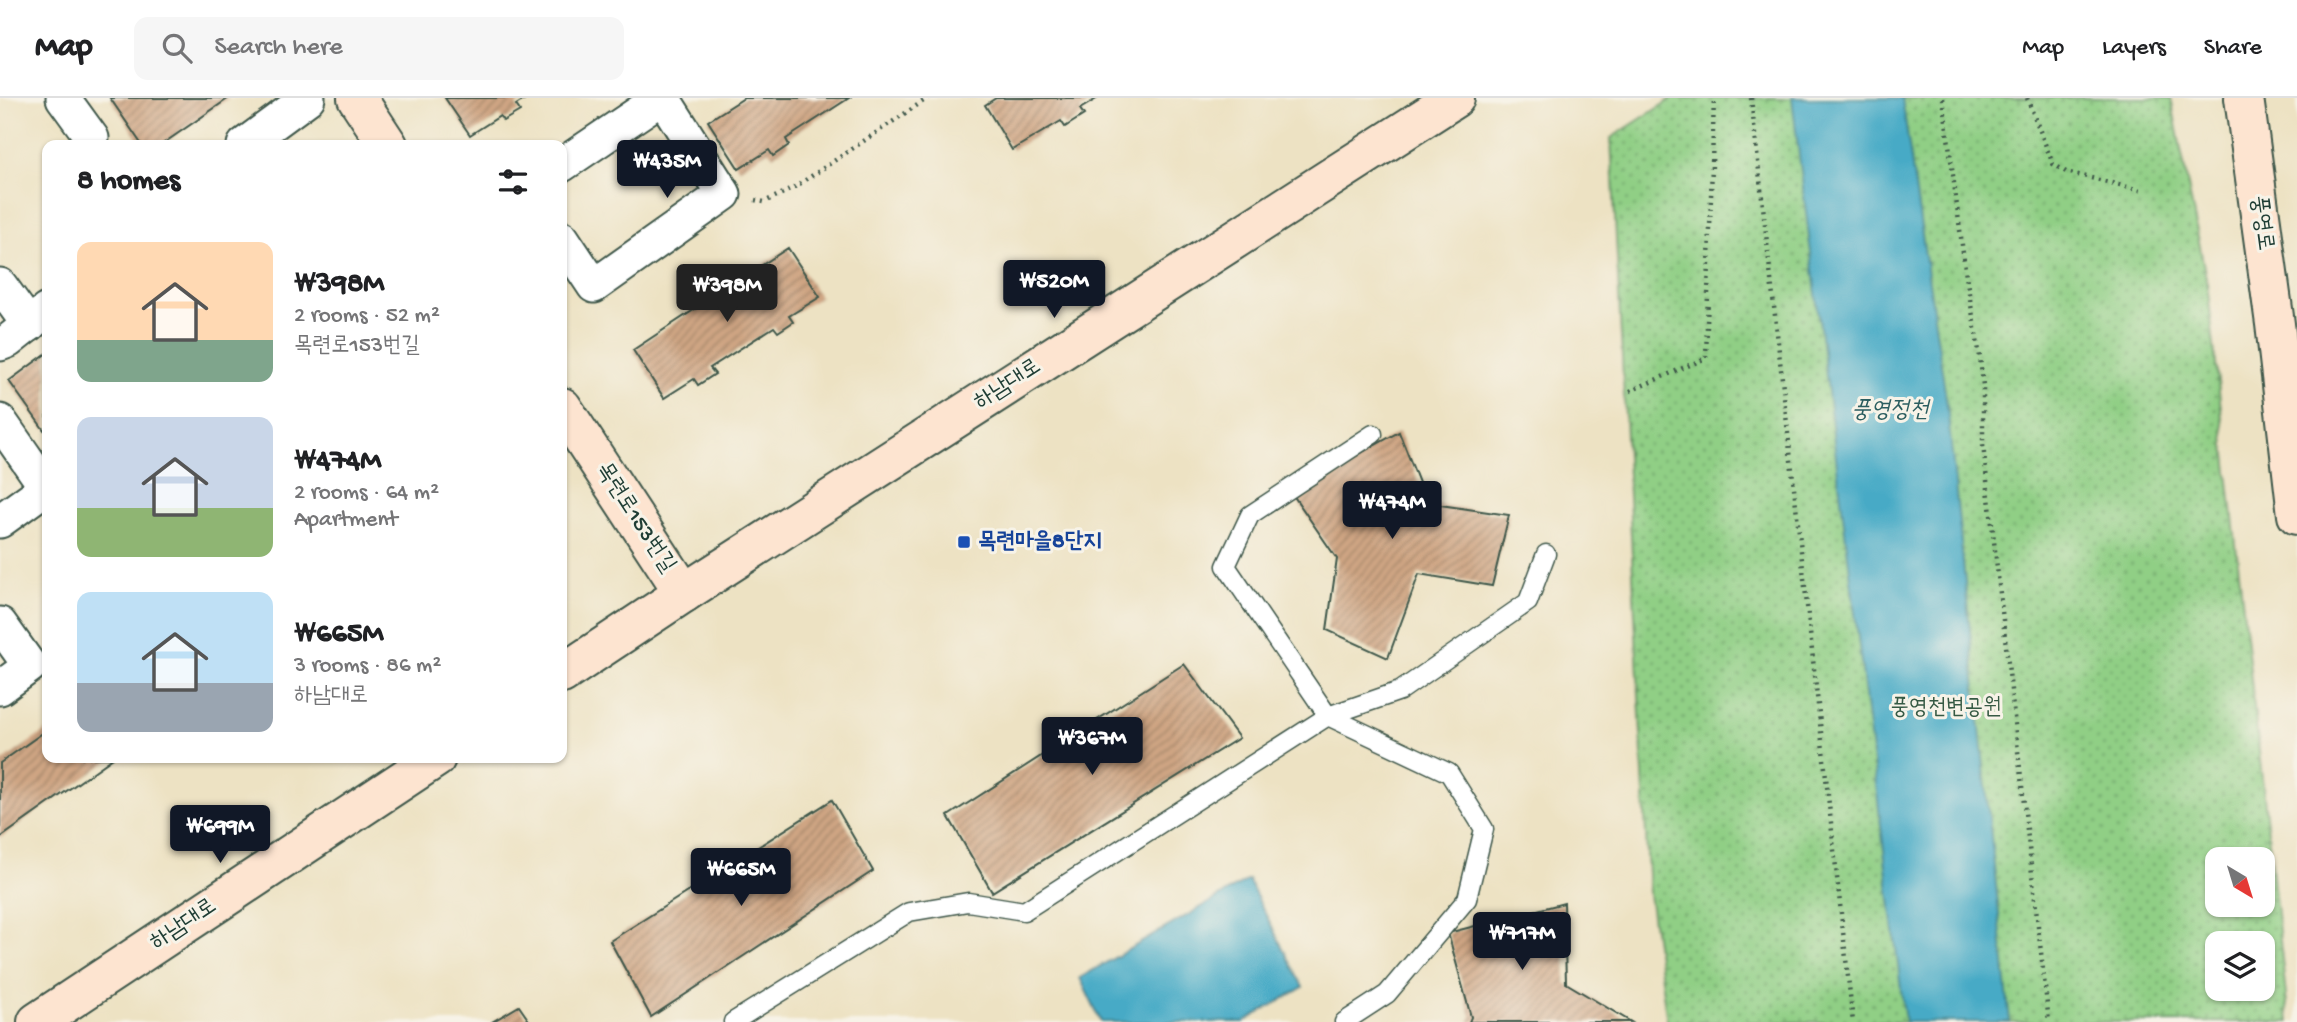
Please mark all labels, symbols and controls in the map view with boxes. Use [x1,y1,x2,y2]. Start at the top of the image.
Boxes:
search box [134,17,624,80]
text: Map [35,29,92,67]
icon: search [158,29,196,67]
text: Search here [214,33,343,64]
text: Map [2022,34,2064,63]
text: Layers [2102,34,2166,63]
text: Share [2204,34,2262,63]
pin: ₩435M [618,140,716,200]
text: ₩435M [633,149,701,176]
icon: filters [494,163,532,201]
text: 8 homes [77,165,180,200]
street label: 풍영로 [2244,194,2278,252]
pin: ₩520M [1005,260,1103,320]
pin: ₩398M [678,264,776,324]
text: ₩398M [294,268,384,303]
text: ₩520M [1019,269,1089,296]
icon: home [133,270,217,354]
text: ₩398M [692,273,762,300]
text: 2 rooms · 52 m² [294,303,440,330]
text: 목련로153번길 [294,333,420,360]
street label: 하남대로 [970,354,1046,416]
water label: 풍영정천 [1851,397,1931,426]
icon: home [133,445,217,529]
text: ₩474M [294,445,381,480]
street label: 목련로153번길 [589,458,681,578]
text: 2 rooms · 64 m² [294,480,439,507]
pin: ₩474M [1343,482,1441,541]
text: ₩474M [1359,490,1425,517]
text: Apartment [294,507,398,534]
place label: 목련마을8단지 [978,529,1102,556]
marker: 목련마을8단지 [956,534,972,550]
text: ₩665M [294,618,383,653]
icon: home [133,620,217,704]
text: 3 rooms · 86 m² [294,653,441,680]
text: 하남대로 [294,683,368,710]
park label: 풍영천변공원 [1890,695,2002,722]
pin: ₩367M [1043,718,1141,777]
text: ₩367M [1058,726,1126,753]
pin: ₩699M [171,806,269,865]
text: ₩699M [186,814,254,841]
north arrow [2205,847,2275,917]
map controls [2205,847,2275,1001]
pin: ₩665M [692,848,790,908]
text: ₩665M [707,857,775,884]
street label: 하남대로 [146,893,222,957]
pin: ₩717M [1473,912,1571,972]
text: ₩717M [1489,921,1555,948]
button: layers [2205,931,2275,1001]

